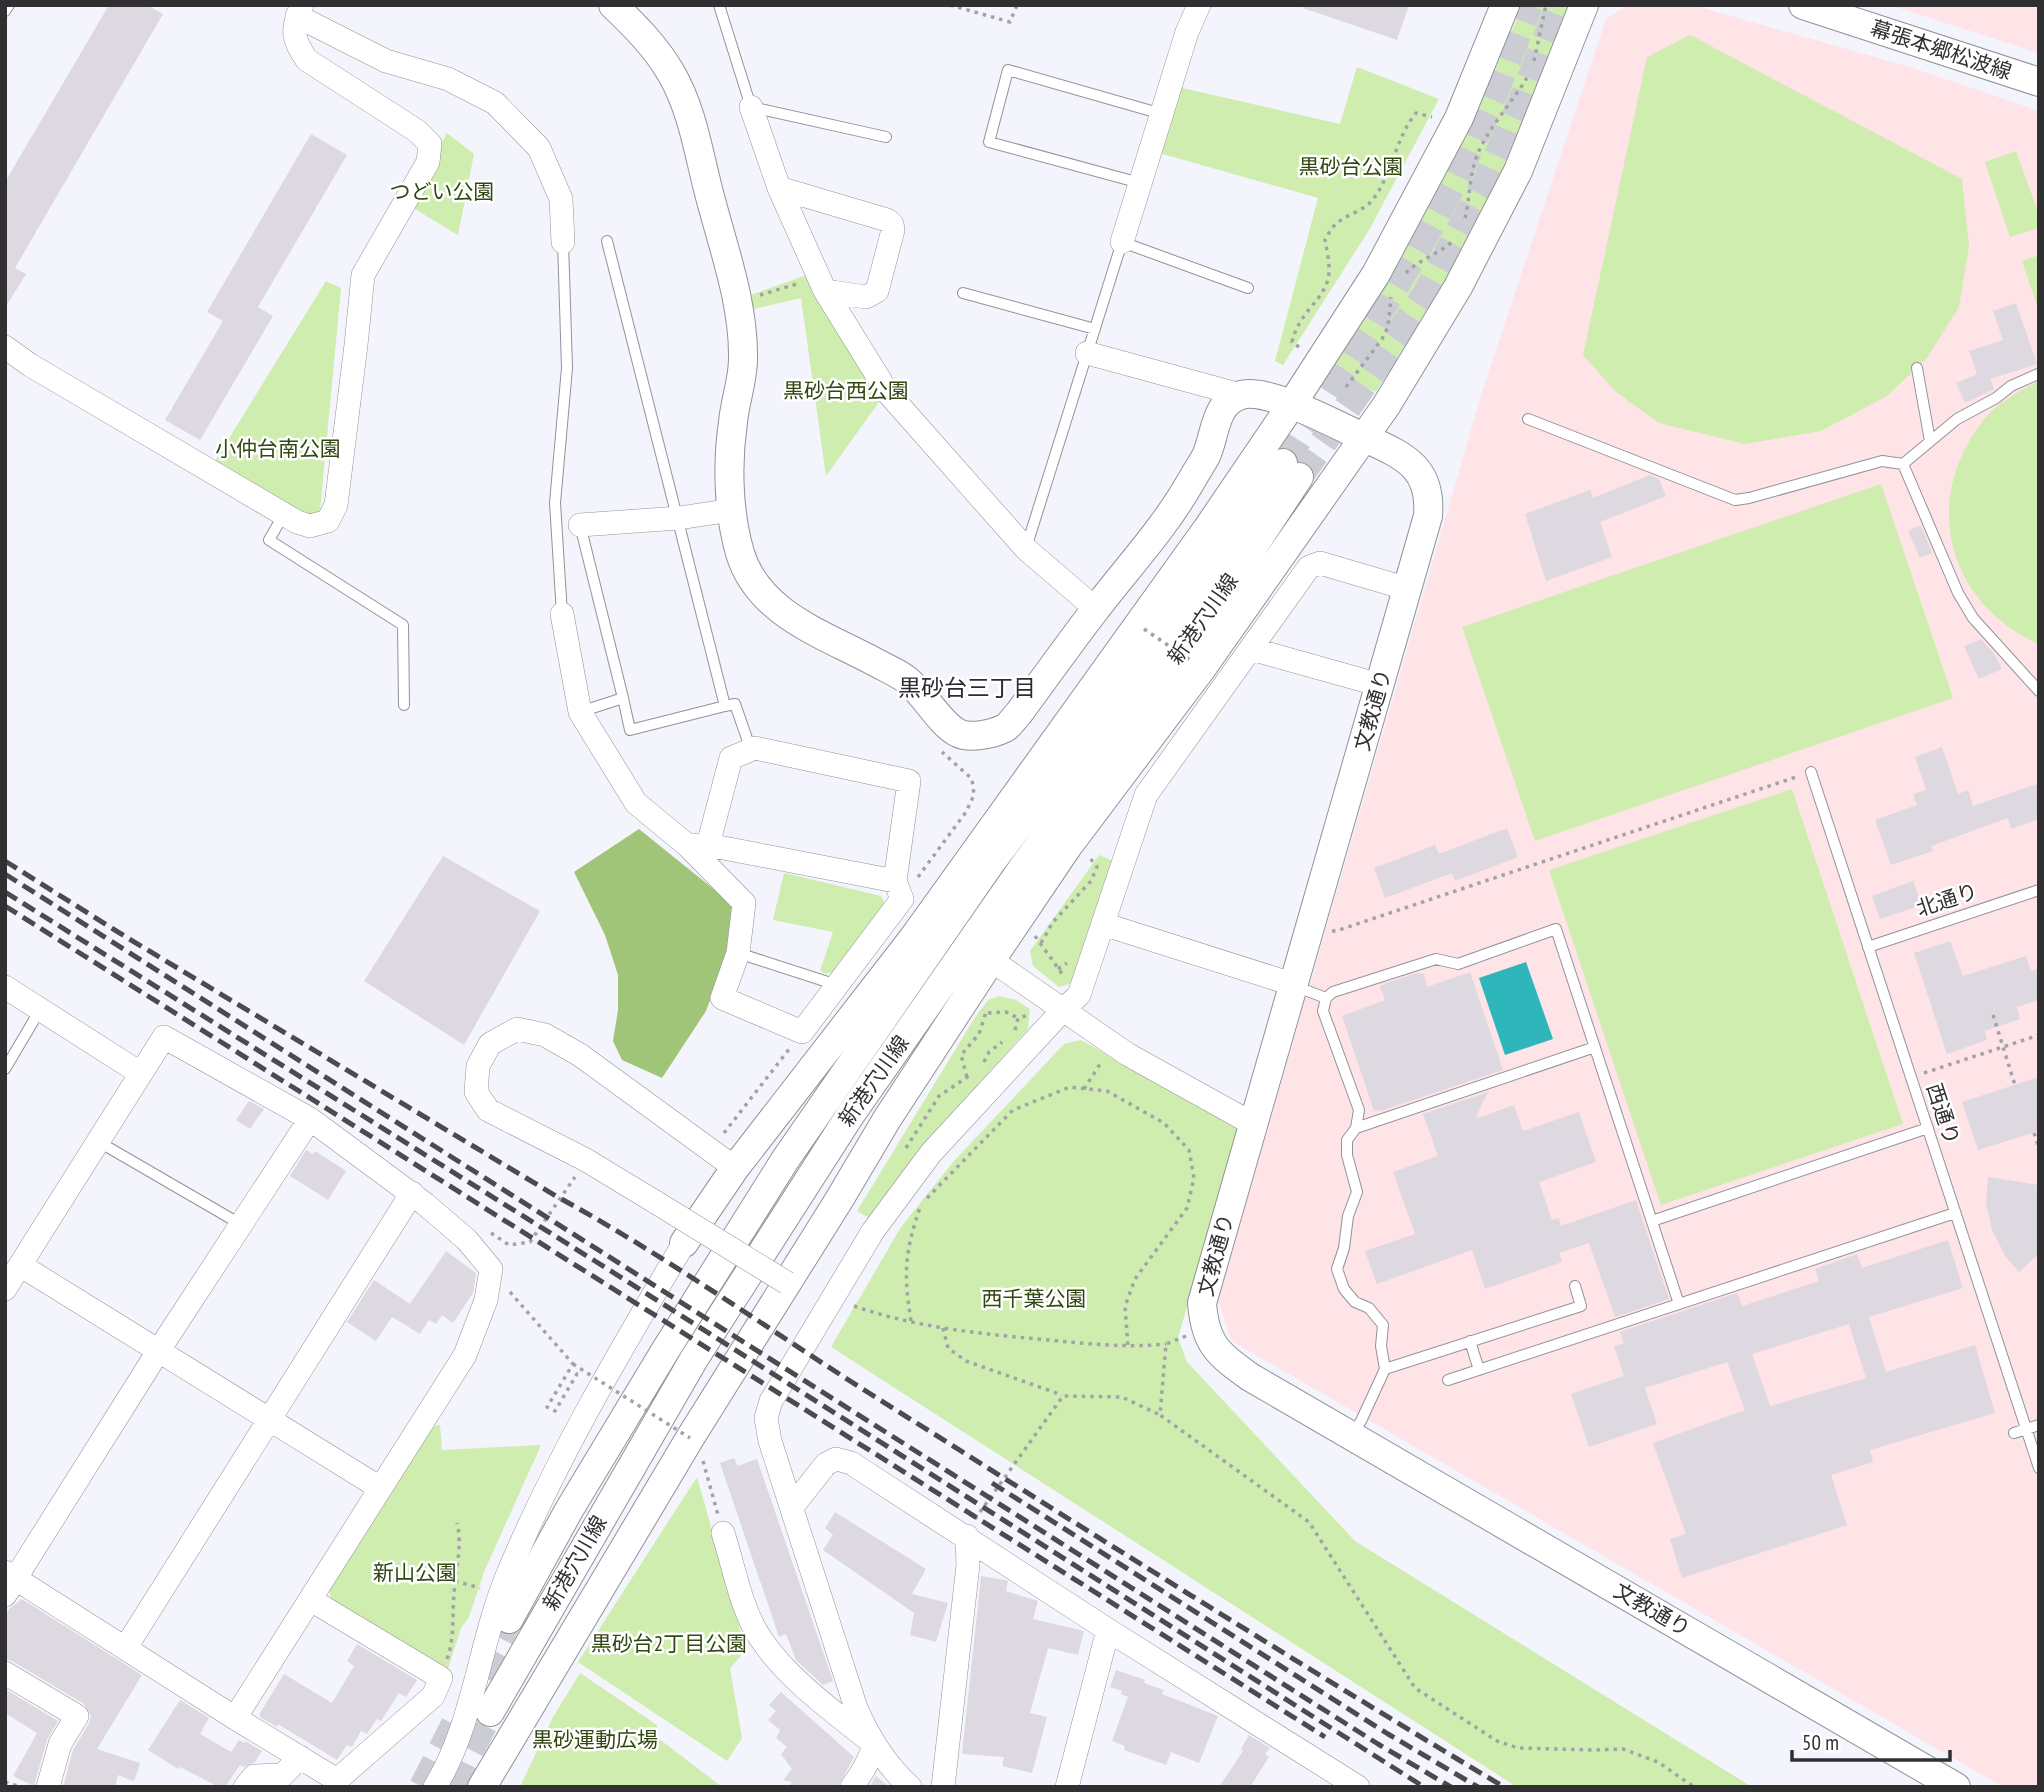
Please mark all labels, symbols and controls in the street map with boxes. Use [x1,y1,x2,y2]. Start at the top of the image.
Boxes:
street label: 幕張本郷松波線 [1867,14,2015,85]
park label: 黒砂台公園 [1299,153,1404,180]
park label: つどい公園 [390,178,495,205]
park label: 黒砂台西公園 [783,377,909,404]
park label: 小仲台南公園 [215,435,341,462]
street label: 新港穴川線 [1161,568,1244,669]
street label: 文教通り [1348,666,1397,754]
district label: 黒砂台三丁目 [898,673,1036,702]
street label: 北通り [1913,877,1981,922]
street label: 新港穴川線 [832,1030,915,1131]
street label: 西通り [1921,1080,1966,1148]
street label: 文教通り [1192,1211,1239,1299]
park label: 西千葉公園 [982,1285,1087,1312]
street label: 新港穴川線 [537,1511,613,1615]
park label: 新山公園 [373,1559,457,1586]
street label: 文教通り [1609,1577,1695,1642]
park label: 黒砂台2丁目公園 [591,1630,747,1657]
scale bar [1792,1718,1950,1762]
park label: 黒砂運動広場 [532,1726,658,1753]
text: 50 m [1802,1729,1839,1756]

